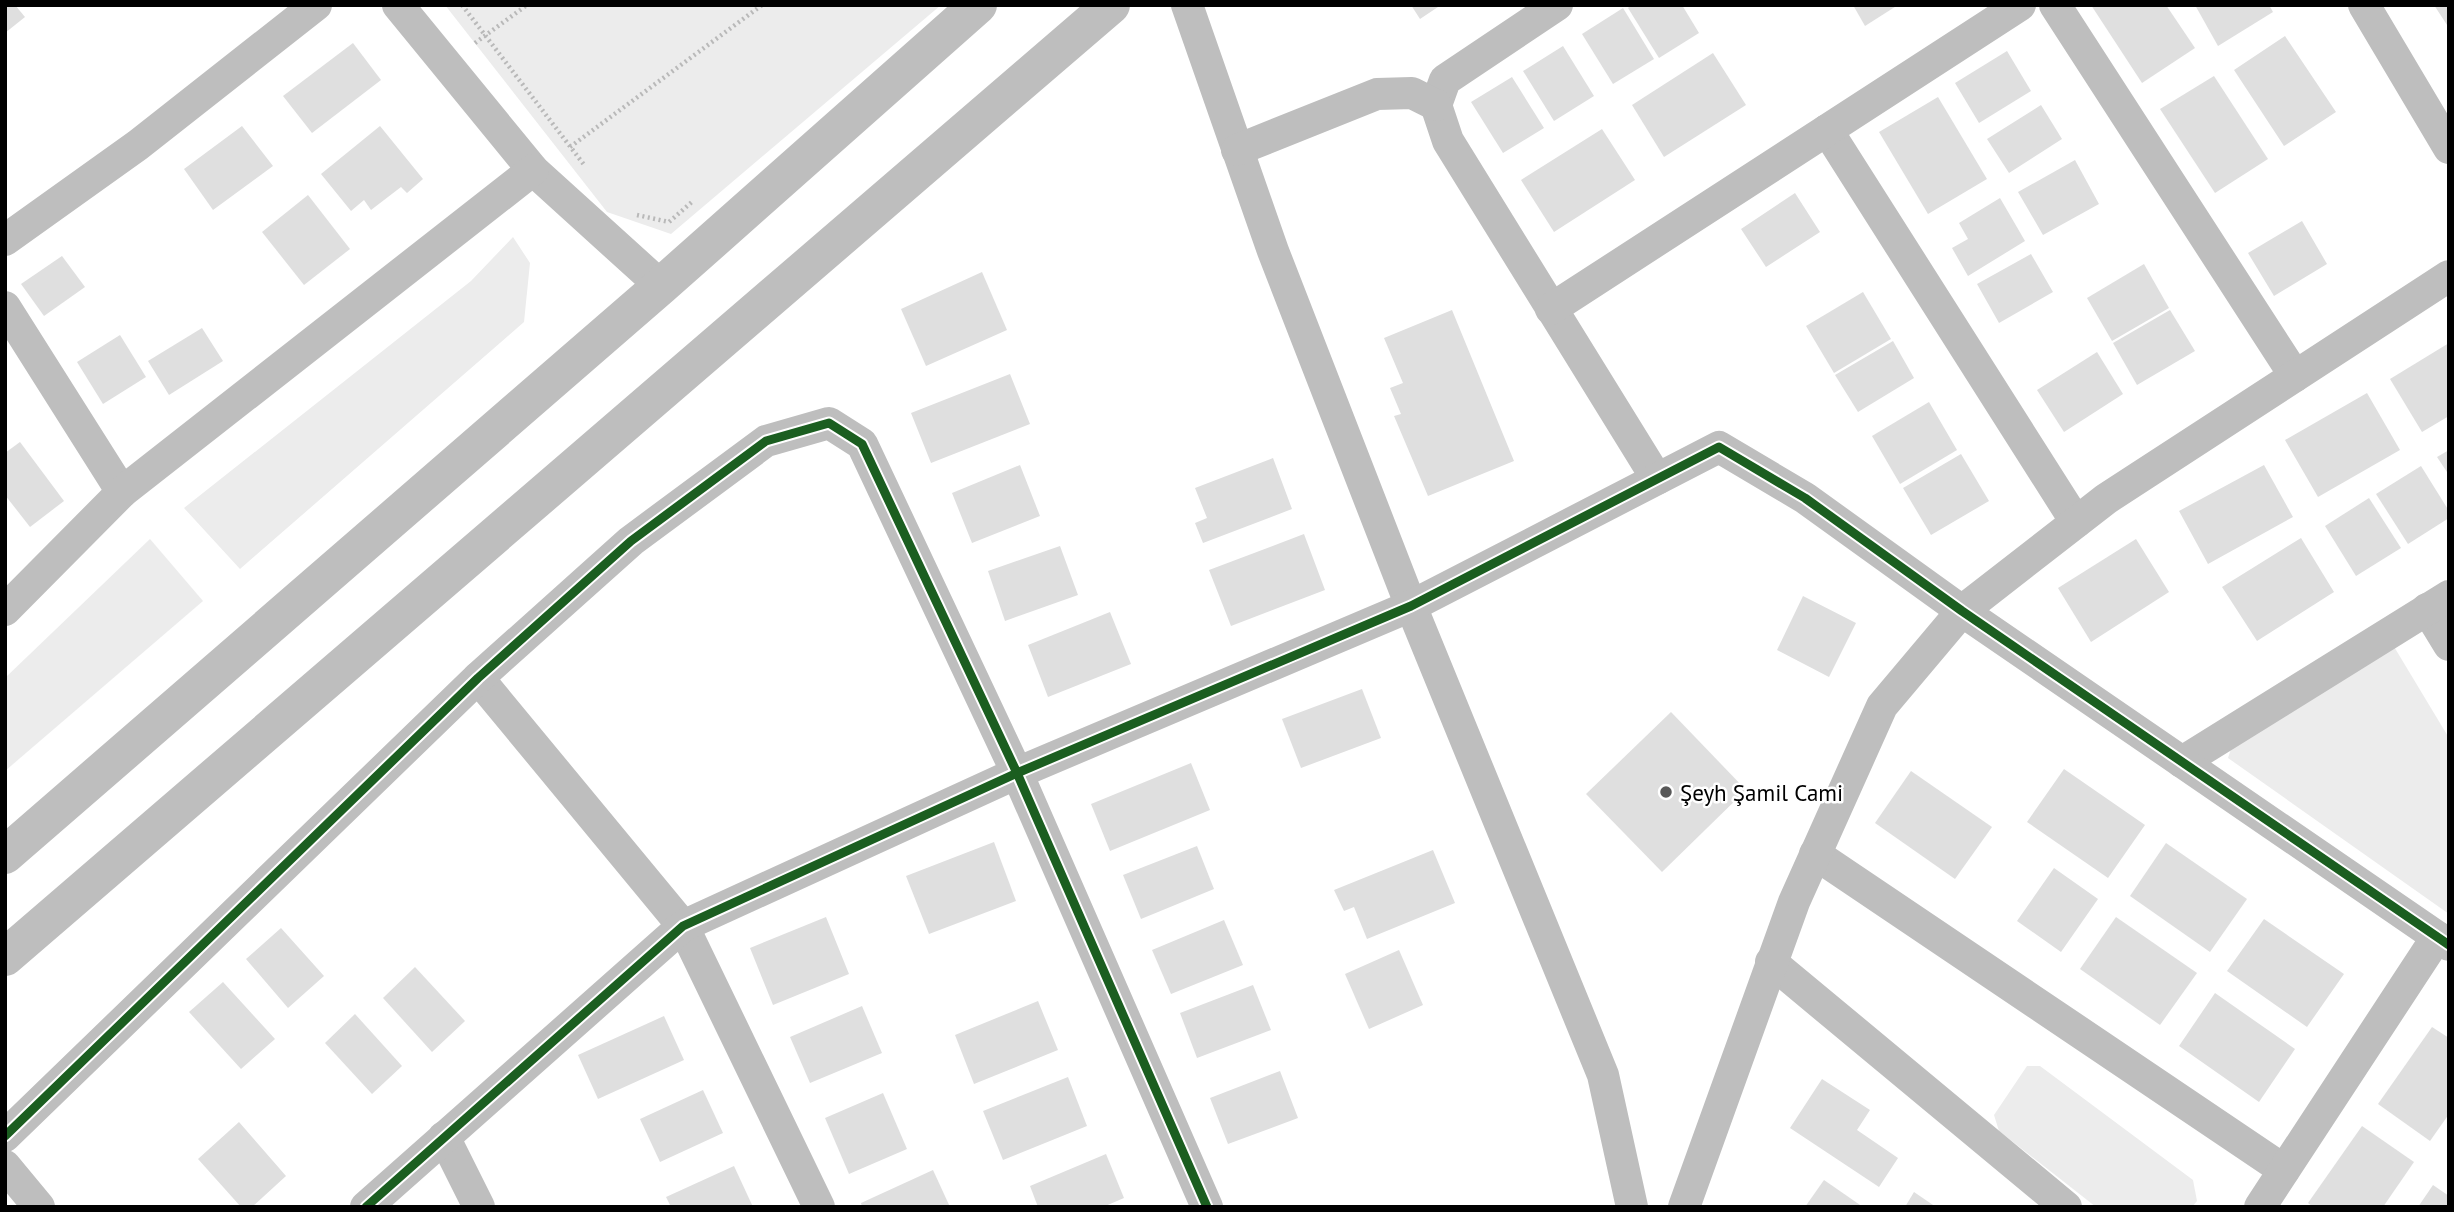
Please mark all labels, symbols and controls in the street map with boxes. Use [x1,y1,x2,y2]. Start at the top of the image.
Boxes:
place label: Şeyh Şamil Cami [1680,778,1843,807]
marker: Şeyh Şamil Cami [1658,784,1674,800]

